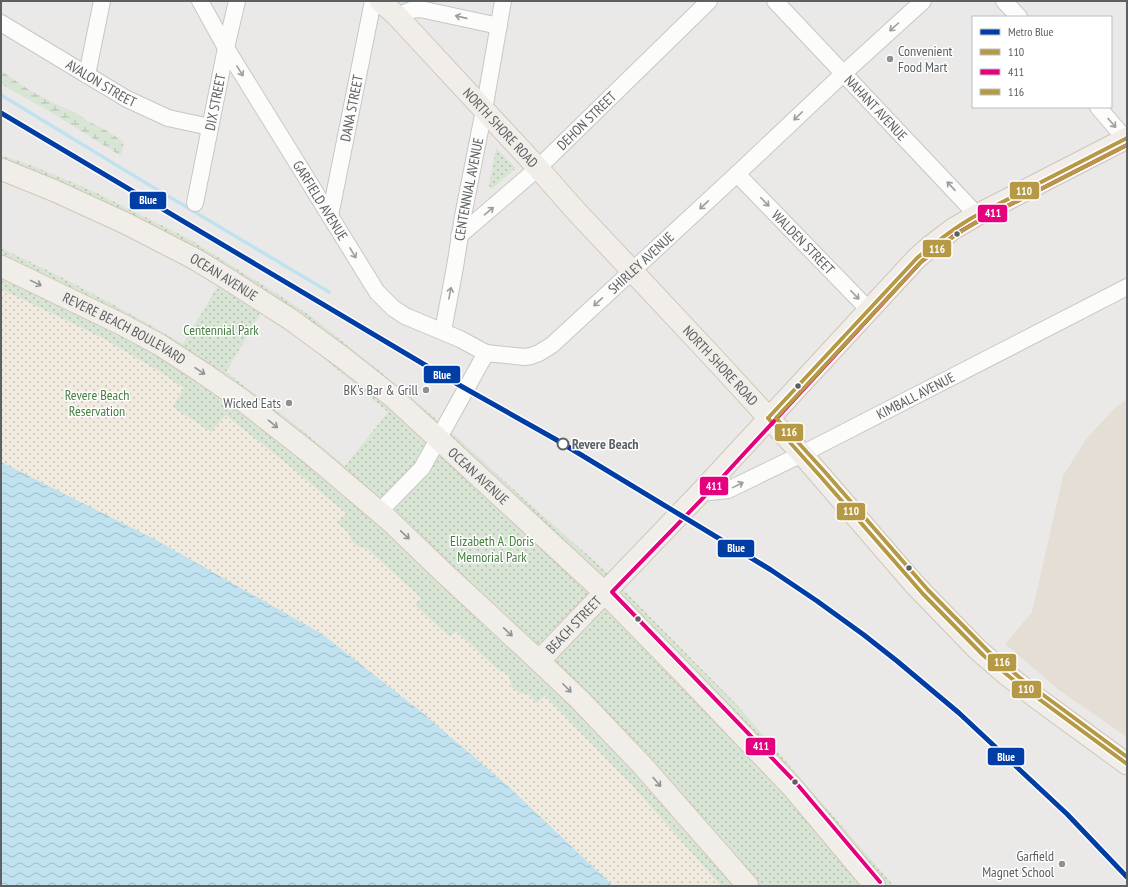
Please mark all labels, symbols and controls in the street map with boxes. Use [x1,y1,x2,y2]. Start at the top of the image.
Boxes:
one-way arrow [455,13,468,21]
legend [972,16,1112,108]
one-way arrow [889,22,899,32]
text: Metro Blue [1008,24,1054,39]
place label: Convenient Food Mart [898,42,953,76]
text: 110 [1008,44,1024,59]
marker: Convenient Food Mart [885,54,895,64]
street label: AVALON STREET [63,55,140,111]
text: 411 [1008,64,1024,79]
one-way arrow [237,65,245,77]
street label: DIX STREET [201,71,230,132]
street label: NAHANT AVENUE [841,71,911,145]
street label: DANA STREET [336,72,367,143]
street label: NORTH SHORE ROAD [459,84,542,171]
text: 116 [1008,84,1024,99]
street label: DEHON STREET [553,87,621,154]
one-way arrow [793,111,804,120]
one-way arrow [1107,118,1116,128]
street label: CENTENNIAL AVENUE [450,136,487,242]
street label: GARFIELD AVENUE [289,157,352,244]
one-way arrow [946,181,955,191]
line badge: 110 [1009,181,1040,200]
text: 110 [1016,184,1032,198]
line badge: Blue [129,191,167,210]
text: Blue [139,193,157,207]
one-way arrow [760,197,770,207]
one-way arrow [699,200,709,209]
line badge: 411 [977,204,1008,223]
one-way arrow [483,206,494,215]
street label: WALDEN STREET [768,206,839,279]
text: 411 [985,206,1001,220]
street label: SHIRLEY AVENUE [604,228,678,298]
unlabelled marker [952,229,962,239]
line badge: 116 [922,239,952,258]
text: 116 [929,242,945,256]
one-way arrow [349,247,357,258]
street label: OCEAN AVENUE [187,249,261,305]
one-way arrow [30,280,42,287]
one-way arrow [447,287,455,300]
street label: REVERE BEACH BOULEVARD [60,288,189,368]
one-way arrow [850,290,860,300]
one-way arrow [593,298,603,307]
park label: Centennial Park [183,321,259,339]
street label: NORTH SHORE ROAD [679,322,762,409]
line badge: Blue [423,365,461,384]
one-way arrow [194,367,205,375]
text: Blue [433,368,451,382]
street label: KIMBALL AVENUE [873,368,958,423]
place label: BK's Bar & Grill [344,381,419,399]
unlabelled marker [793,381,803,391]
marker: BK's Bar & Grill [421,385,431,395]
park label: Revere Beach Reservation [65,386,129,420]
place label: Wicked Eats [223,394,281,412]
marker: Wicked Eats [284,398,294,408]
one-way arrow [268,420,279,428]
line badge: 116 [774,423,804,442]
text: 116 [781,425,797,439]
place label: Revere Beach [572,435,639,453]
marker: Revere Beach [556,437,570,451]
street label: OCEAN AVENUE [444,444,513,509]
line badge: 411 [699,476,729,496]
text: 411 [706,479,722,493]
one-way arrow [731,481,743,488]
line badge: 110 [836,502,866,521]
text: 110 [843,504,859,518]
one-way arrow [400,530,410,540]
park label: Elizabeth A. Doris Memorial Park [450,532,534,566]
line badge: Blue [717,539,755,558]
text: Blue [727,541,745,555]
unlabelled marker [904,563,914,573]
street label: BEACH STREET [542,592,606,658]
unlabelled marker [633,614,643,624]
one-way arrow [503,628,513,637]
line badge: 116 [987,653,1017,672]
text: 116 [994,655,1010,669]
line badge: 110 [1011,680,1042,699]
text: 110 [1018,682,1034,696]
one-way arrow [562,684,572,693]
line badge: 411 [745,737,776,756]
text: 411 [753,739,769,753]
line badge: Blue [987,747,1025,766]
text: Blue [997,750,1015,764]
one-way arrow [653,777,662,788]
unlabelled marker [790,777,800,787]
place label: Garfield Magnet School [982,847,1055,881]
marker: Garfield Magnet School [1057,859,1067,869]

